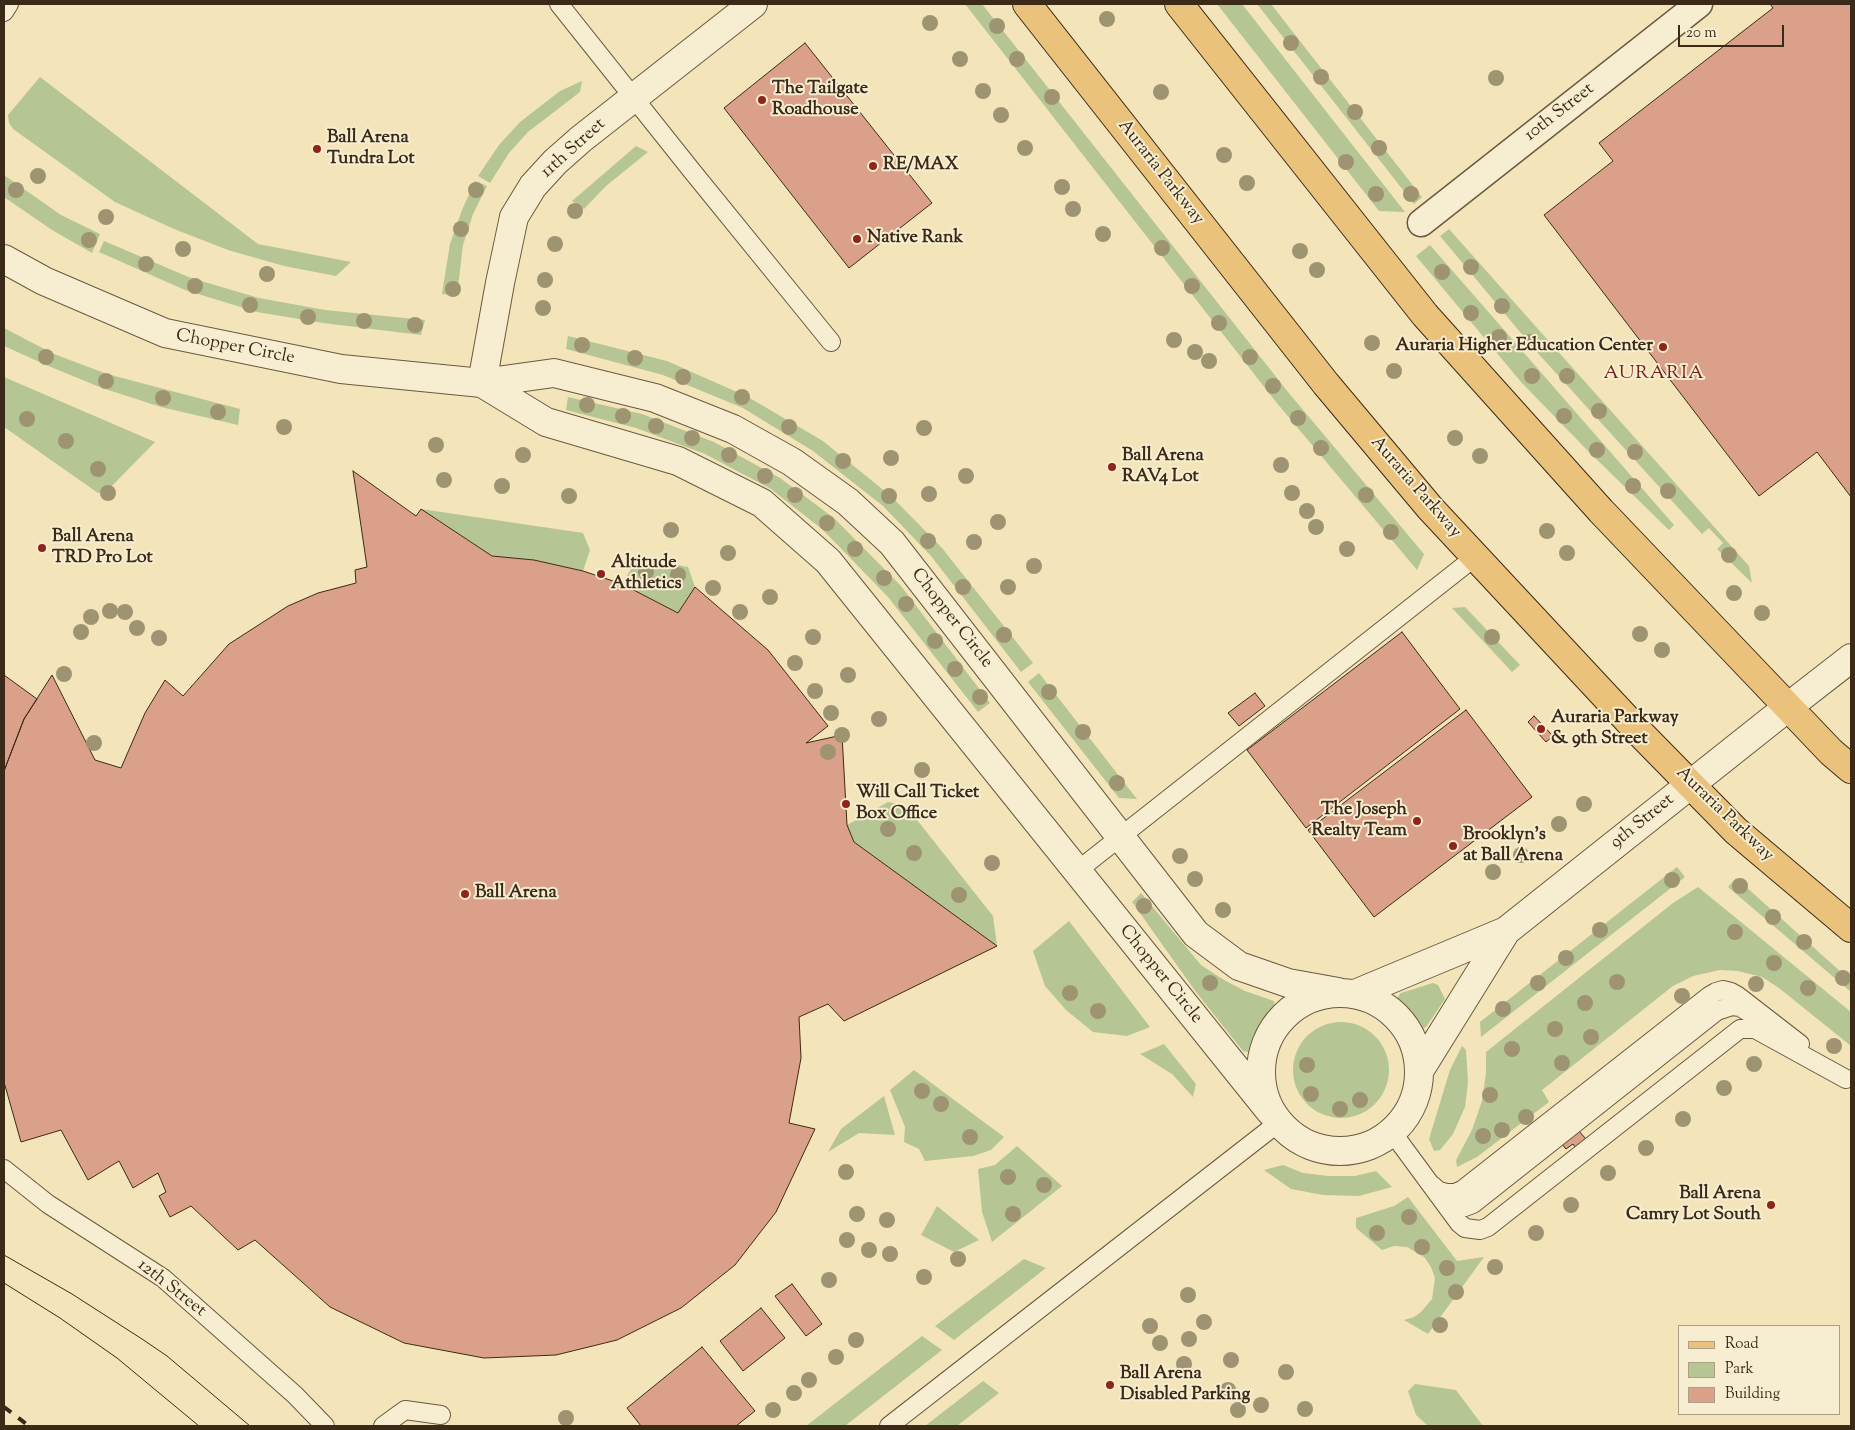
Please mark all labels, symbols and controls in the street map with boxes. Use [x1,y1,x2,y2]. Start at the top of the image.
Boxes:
scale bar [1680,15,1786,47]
text: 20 m [1686,23,1717,44]
place label: The Tailgate Roadhouse [772,79,868,122]
street label: 10th Street [1521,79,1599,147]
marker: The Tailgate Roadhouse [756,94,768,106]
street label: 11th Street [537,114,611,184]
street label: Auraria Parkway [1112,116,1208,230]
place label: Ball Arena Tundra Lot [327,128,415,170]
marker: Ball Arena Tundra Lot [311,143,323,155]
place label: RE/MAX [883,155,958,177]
marker: RE/MAX [867,160,879,172]
place label: Native Rank [867,228,963,250]
marker: Native Rank [851,233,863,245]
street label: Chopper Circle [174,326,296,370]
place label: Auraria Higher Education Center [1395,336,1653,358]
marker: Auraria Higher Education Center [1657,341,1669,353]
district label: AURARIA [1603,364,1705,386]
street label: Auraria Parkway [1365,433,1465,543]
place label: Ball Arena RAV4 Lot [1122,446,1204,488]
marker: Ball Arena RAV4 Lot [1106,461,1118,473]
place label: Ball Arena TRD Pro Lot [52,527,153,570]
marker: Ball Arena TRD Pro Lot [36,542,48,554]
place label: Altitude Athletics [611,553,682,596]
street label: Chopper Circle [905,565,997,673]
marker: Altitude Athletics [595,568,607,580]
place label: Auraria Parkway & 9th Street [1551,708,1679,751]
marker: Auraria Parkway & 9th Street [1535,723,1547,735]
street label: Auraria Parkway [1671,763,1777,867]
place label: Will Call Ticket Box Office [856,783,979,826]
street label: 9th Street [1607,790,1679,854]
marker: Will Call Ticket Box Office [840,798,852,810]
place label: The Joseph Realty Team [1311,800,1407,842]
marker: The Joseph Realty Team [1411,815,1423,827]
place label: Brooklyn's at Ball Arena [1463,825,1563,868]
marker: Brooklyn's at Ball Arena [1447,840,1459,852]
place label: Ball Arena [475,883,557,905]
marker: Ball Arena [459,888,471,900]
street label: Chopper Circle [1114,921,1206,1029]
place label: Ball Arena Camry Lot South [1626,1184,1761,1226]
marker: Ball Arena Camry Lot South [1765,1199,1777,1211]
street label: 12th Street [132,1255,210,1323]
legend [1678,1325,1840,1415]
text: Road [1725,1334,1759,1355]
text: Park [1725,1359,1754,1380]
place label: Ball Arena Disabled Parking [1120,1364,1250,1406]
marker: Ball Arena Disabled Parking [1104,1379,1116,1391]
text: Building [1725,1384,1780,1405]

